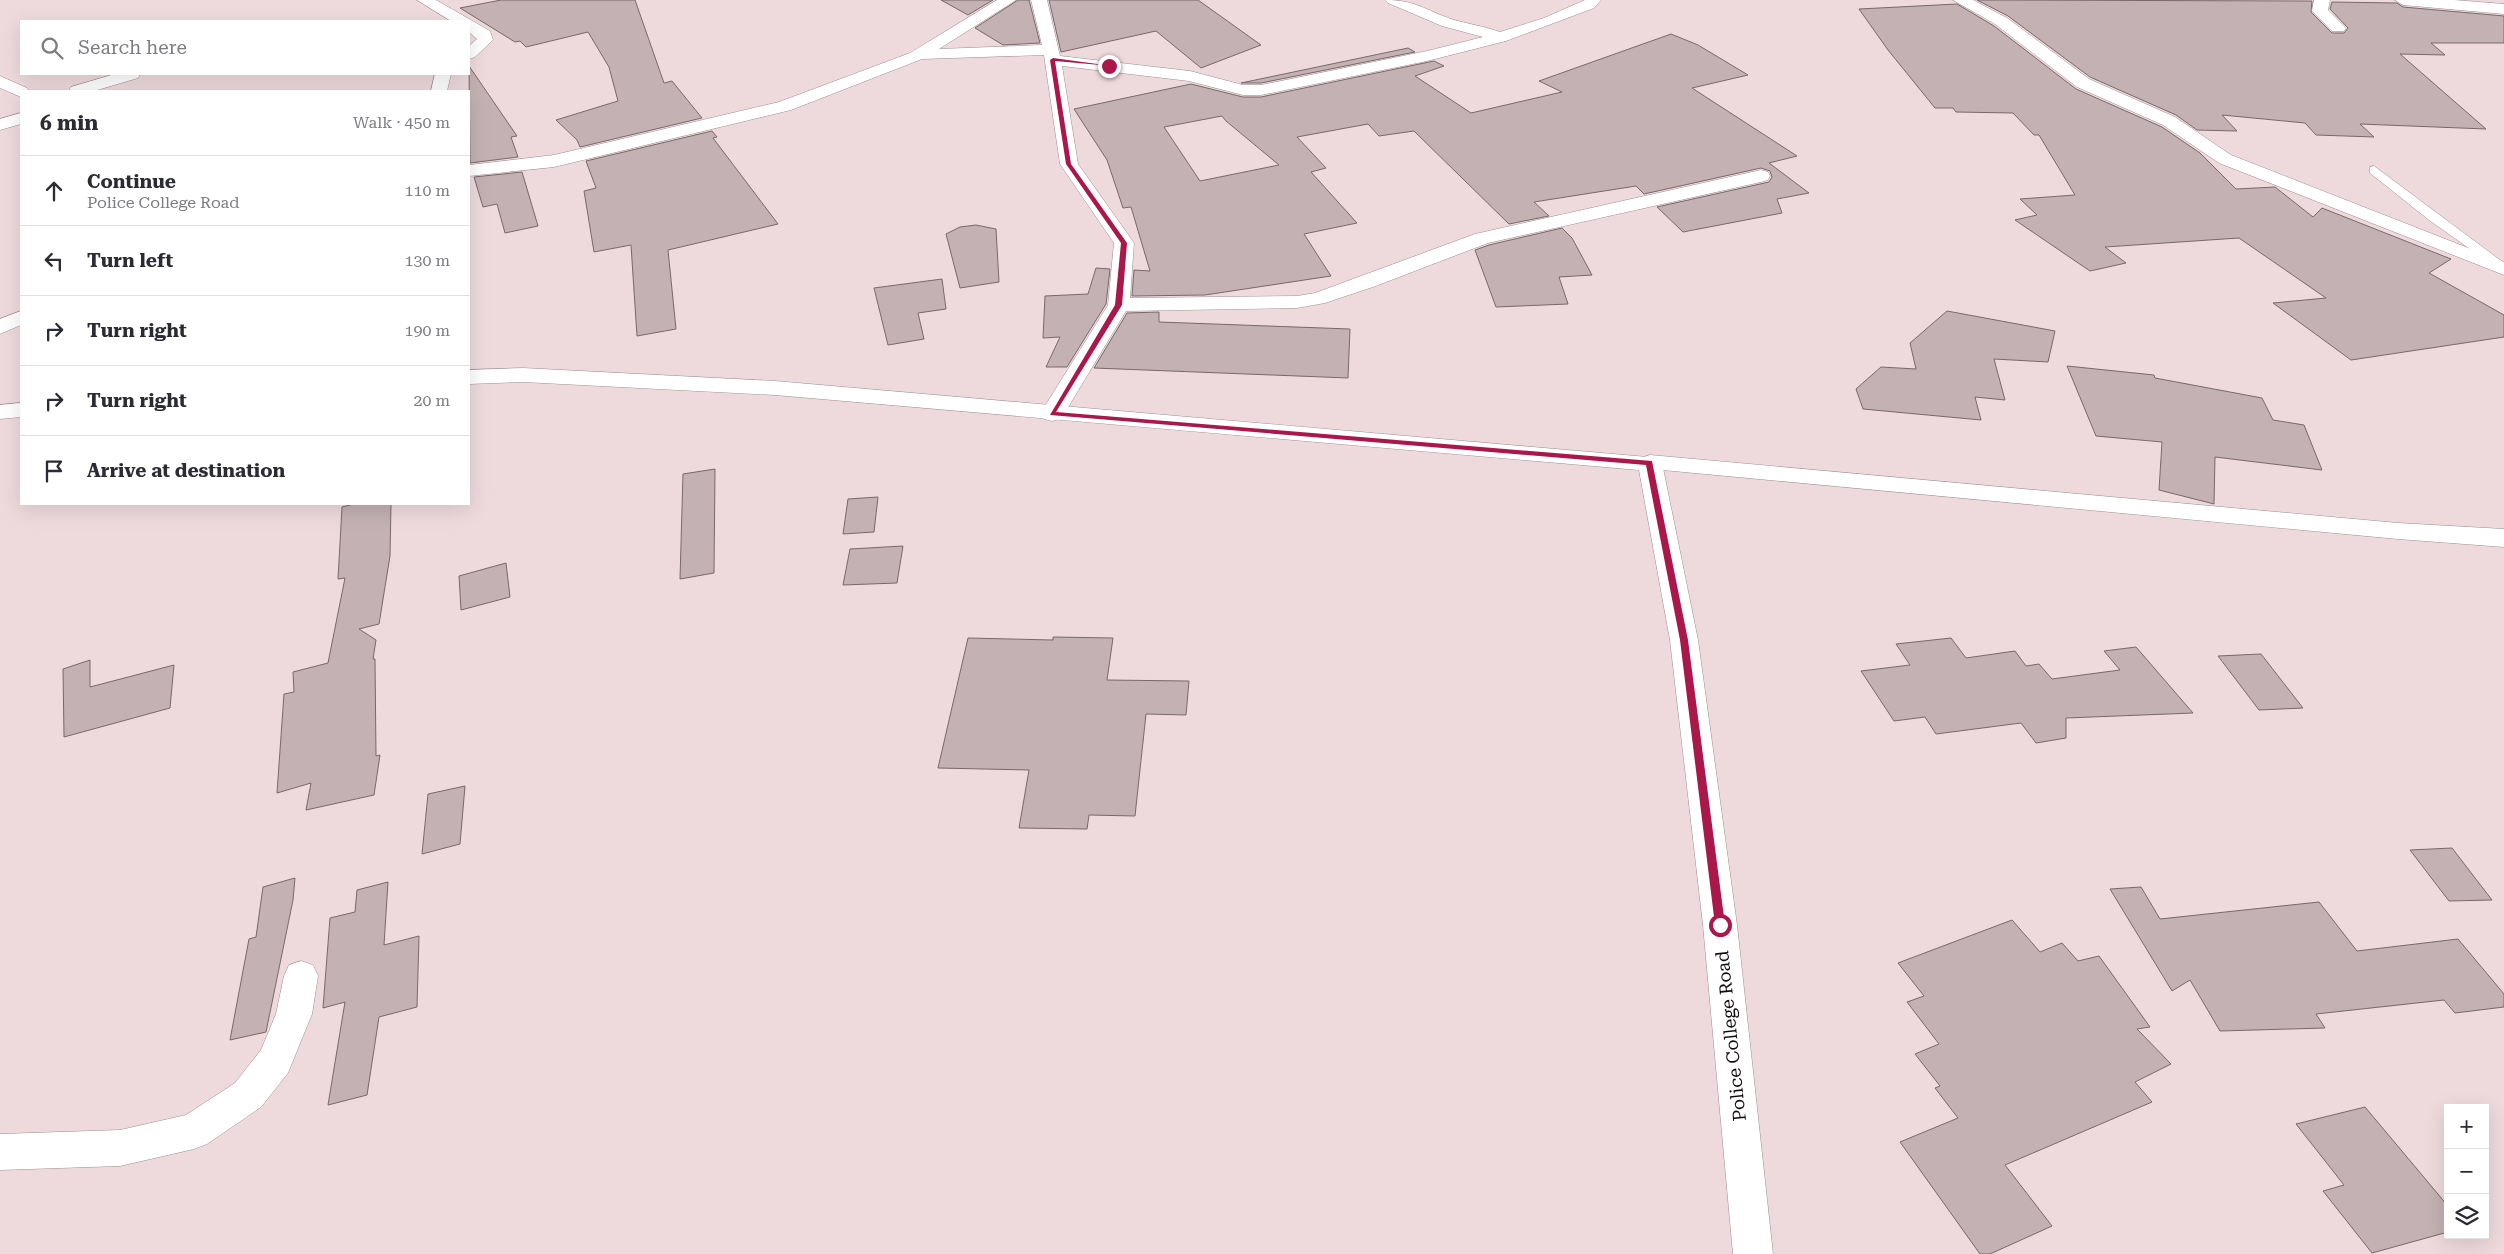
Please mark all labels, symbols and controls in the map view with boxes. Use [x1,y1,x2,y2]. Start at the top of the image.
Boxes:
search box [20,20,470,75]
icon: search [38,34,66,62]
text: Search here [78,36,187,59]
route end [1098,55,1121,78]
text: 6 min [40,111,98,135]
text: Walk · 450 m [353,113,450,132]
text: Continue [87,170,176,193]
icon: ahead [40,177,68,205]
text: 110 m [404,181,450,200]
text: Police College Road [87,193,239,212]
icon: left [40,247,68,275]
text: Turn left [87,249,173,272]
text: 130 m [404,251,450,270]
icon: right [40,317,68,345]
text: Turn right [87,319,187,342]
text: 190 m [404,321,450,340]
icon: right [40,387,68,415]
text: Turn right [87,389,187,412]
text: 20 m [413,391,450,410]
icon: arrive [40,457,68,485]
text: Arrive at destination [87,459,285,482]
route start [1709,914,1732,937]
street label: Police College Road [1711,949,1750,1122]
map controls [2444,1104,2489,1239]
button: + [2444,1104,2489,1149]
button: − [2444,1149,2489,1194]
button: layers [2444,1194,2489,1239]

